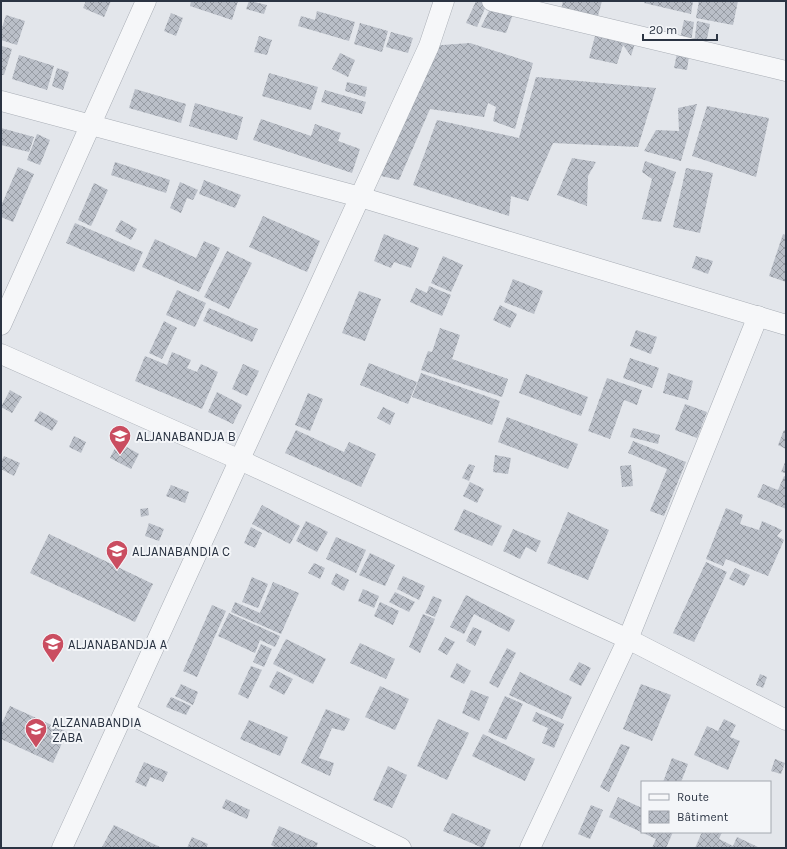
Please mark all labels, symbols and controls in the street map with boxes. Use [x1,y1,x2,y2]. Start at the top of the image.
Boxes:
scale bar [643,16,717,42]
text: 20 m [649,23,677,37]
school or university icon: ALJANABANDJA B [107,423,133,456]
place label: ALJANABANDJA B [136,429,236,444]
school or university icon: ALJANABANDIA C [104,538,130,571]
place label: ALJANABANDIA C [132,544,230,559]
school or university icon: ALJANABANDJA A [40,631,66,664]
place label: ALJANABANDJA A [68,637,168,652]
place label: ALZANABANDIA ZABA [52,715,142,745]
school or university icon: ALZANABANDIA ZABA [23,716,49,749]
legend [641,781,771,833]
text: Route [677,790,709,804]
text: Bâtiment [677,810,729,824]

